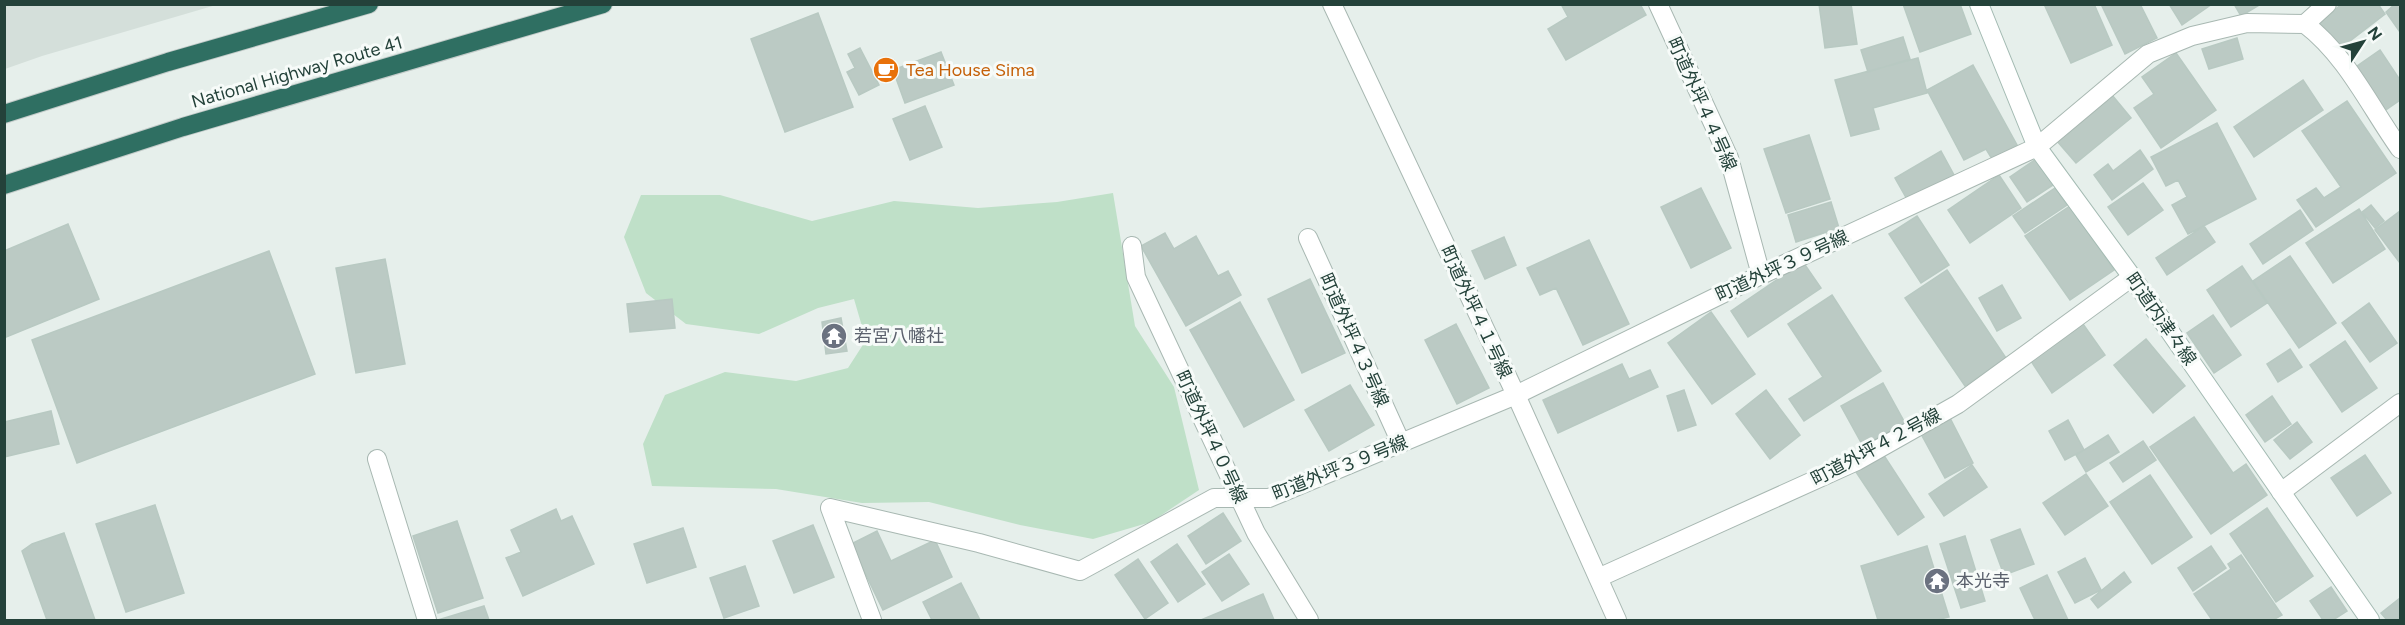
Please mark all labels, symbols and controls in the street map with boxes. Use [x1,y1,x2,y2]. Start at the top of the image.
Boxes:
north arrow [2333,12,2393,72]
text: N [2363,23,2386,44]
street label: National Highway Route 41 [189,31,405,113]
street label: 町道外坪４４号線 [1663,34,1741,174]
cafe icon: Tea House Sima [871,55,901,85]
place label: Tea House Sima [906,59,1035,81]
street label: 町道外坪３９号線 [1712,226,1852,306]
street label: 町道外坪４１号線 [1436,242,1516,382]
street label: 町道内津々線 [2121,268,2201,370]
street label: 町道外坪４３号線 [1315,270,1393,410]
temple icon: 若宮八幡社 [819,321,849,351]
place label: 若宮八幡社 [854,325,944,347]
street label: 町道外坪４０号線 [1171,367,1251,507]
street label: 町道外坪４２号線 [1807,403,1945,491]
street label: 町道外坪３９号線 [1269,431,1411,505]
temple icon: 本光寺 [1922,566,1952,596]
place label: 本光寺 [1956,570,2010,592]

